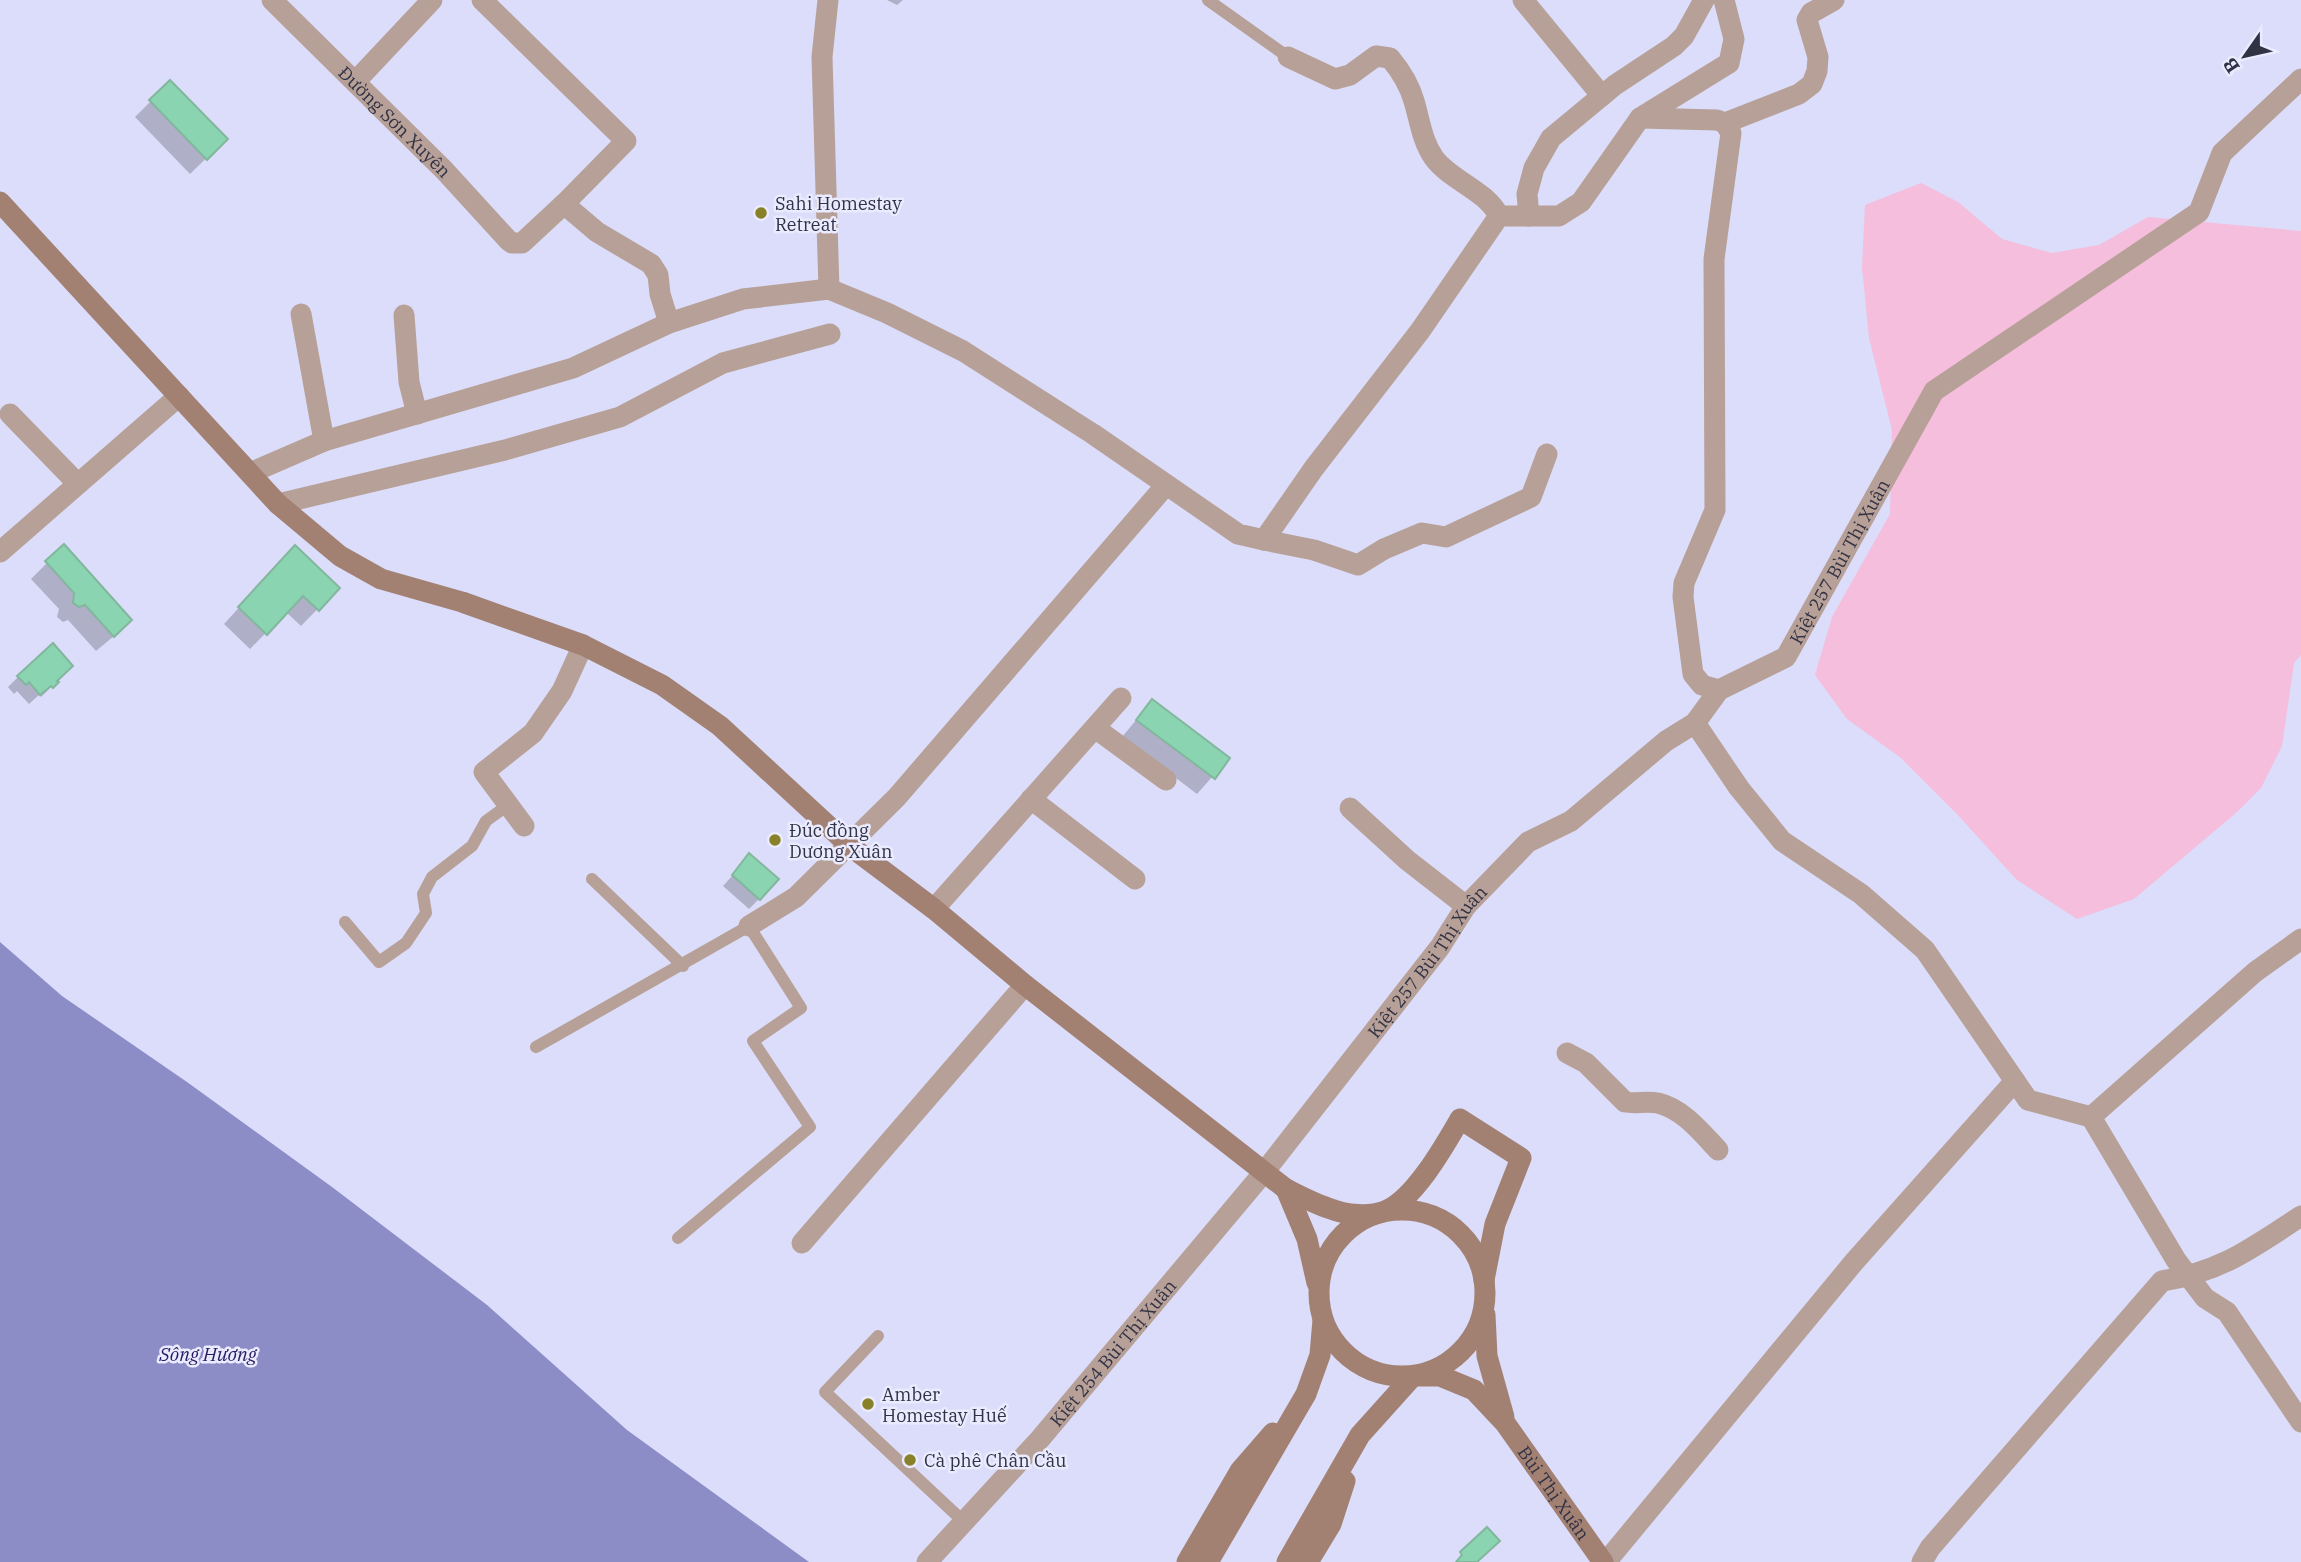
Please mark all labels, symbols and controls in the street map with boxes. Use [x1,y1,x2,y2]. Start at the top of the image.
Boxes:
north arrow [2210,21,2280,91]
text: B [2217,53,2245,78]
street label: Đường Sơn Xuyên [334,61,456,182]
place label: Sahi Homestay Retreat [775,192,902,236]
marker: Sahi Homestay Retreat [753,205,769,221]
street label: Kiệt 257 Bùi Thị Xuân [1784,475,1894,648]
place label: Đúc đồng Dương Xuân [789,819,893,863]
marker: Đúc đồng Dương Xuân [767,832,783,848]
street label: Kiệt 257 Bùi Thị Xuân [1362,880,1492,1042]
street label: Kiệt 254 Bùi Thị Xuân [1044,1274,1181,1431]
water label: Sông Hương [158,1342,258,1366]
place label: Amber Homestay Huế [882,1383,1007,1427]
marker: Amber Homestay Huế [860,1396,876,1412]
street label: Bùi Thị Xuân [1513,1441,1595,1544]
place label: Cà phê Chân Cầu [924,1449,1066,1472]
marker: Cà phê Chân Cầu [902,1452,918,1468]

